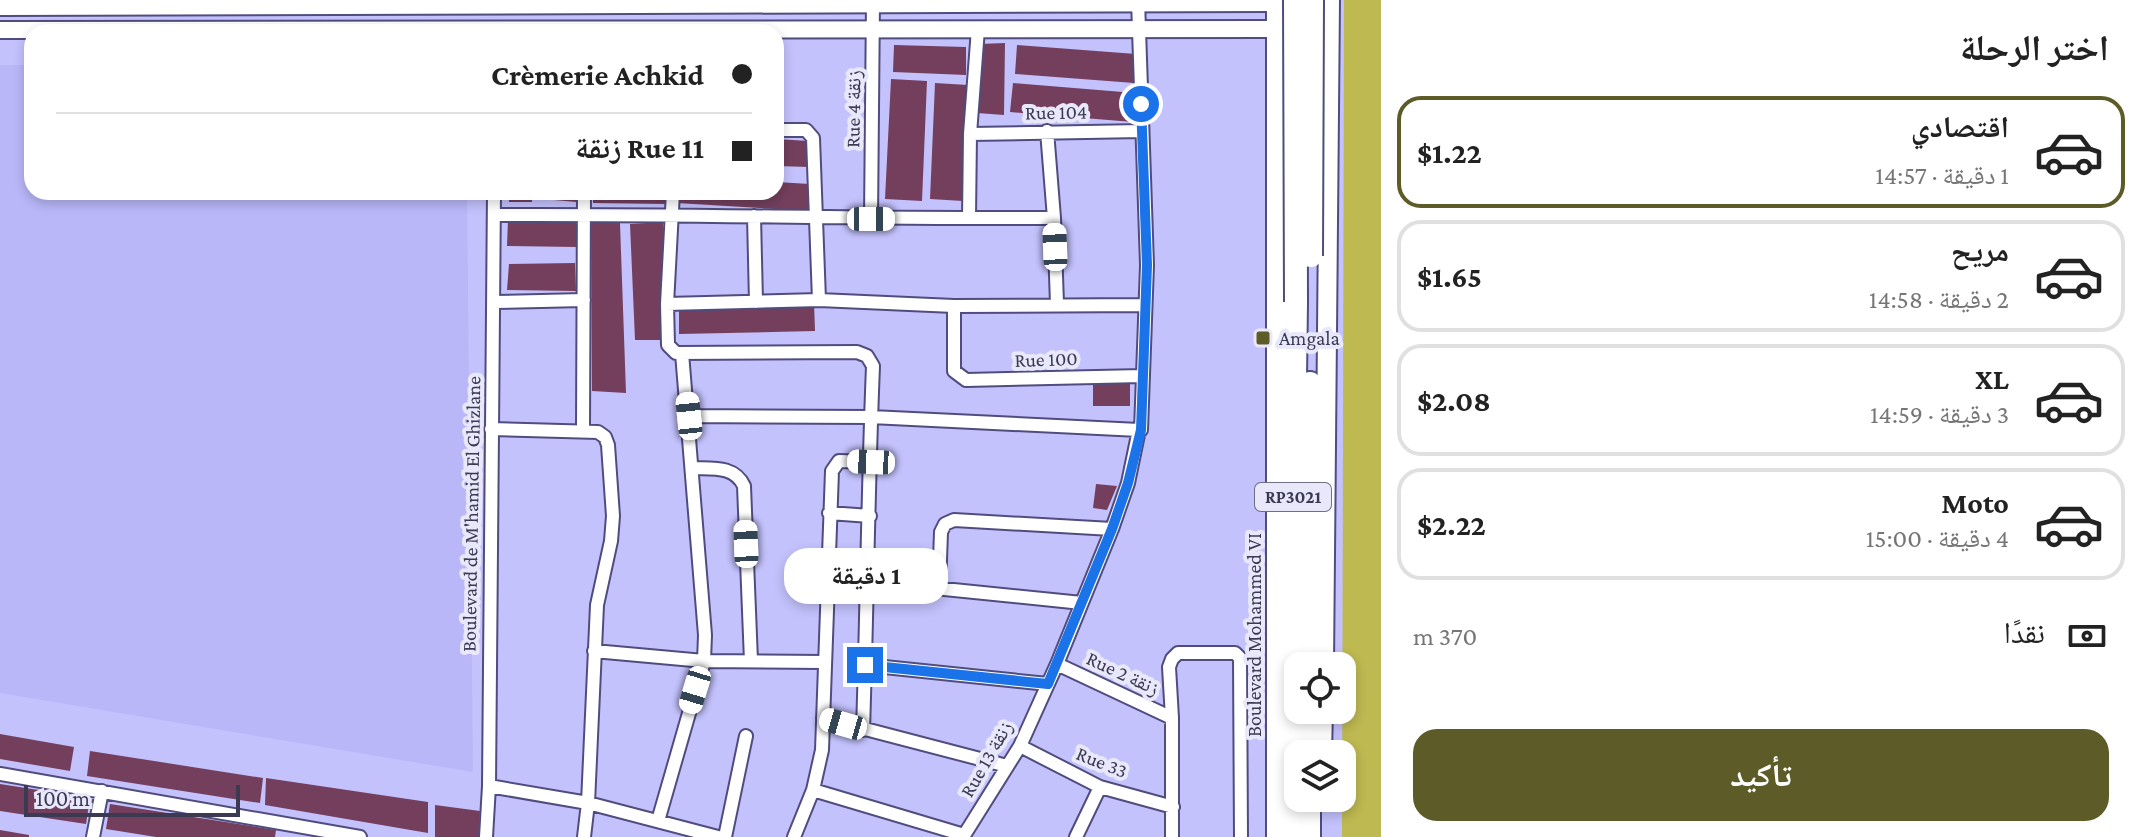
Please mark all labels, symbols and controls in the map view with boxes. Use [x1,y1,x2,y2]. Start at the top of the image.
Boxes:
text: اختر الرحلة [1960,28,2109,68]
text: Crèmerie Achkid [491,58,704,91]
street label: Rue 4 زنقة [841,70,865,148]
route start [1123,86,1159,122]
street label: Rue 104 [1025,100,1087,124]
text: اقتصادي [1911,110,2009,143]
icon: car [2033,116,2105,188]
text: Rue 11 زنقة [575,131,704,164]
text: $1.22 [1417,136,1482,169]
text: 1 دقيقة · 14:57 [1875,161,2009,190]
car [847,207,895,231]
car [1042,223,1068,271]
text: مريح [1951,234,2009,267]
icon: car [2033,240,2105,312]
text: $1.65 [1417,260,1482,293]
text: 2 دقيقة · 14:58 [1869,285,2009,314]
place label: Amgala [1279,327,1340,350]
marker: Amgala [1254,329,1272,347]
street label: Rue 100 [1014,347,1078,371]
text: XL [1975,362,2009,395]
icon: car [2033,364,2105,436]
street label: Boulevard de M'hamid El Ghizlane [458,376,484,652]
text: $2.08 [1417,384,1491,417]
car [675,391,703,441]
text: 3 دقيقة · 14:59 [1870,400,2009,429]
car [847,449,895,475]
road number: RP3021 [1255,483,1331,511]
text: Moto [1941,486,2009,519]
icon: car [2033,488,2105,560]
text: $2.22 [1417,508,1486,541]
car [733,520,759,568]
text: 4 دقيقة · 15:00 [1866,524,2009,553]
street label: Boulevard Mohammed VI [1243,533,1265,737]
callout: 1 دقيقة [783,549,947,605]
text: 1 دقيقة [831,561,901,590]
icon: cash [2065,614,2109,658]
text: نقدًا [2004,616,2045,649]
text: 370 m [1413,622,1477,651]
route end [847,647,883,683]
street label: Rue 2 زنقة [1083,647,1163,699]
map controls [1284,652,1356,812]
button: locate [1284,652,1356,724]
car [677,664,713,716]
car [817,706,869,742]
street label: Rue 13 زنقة [956,717,1016,801]
button: تأكيد [1413,729,2109,821]
button: layers [1284,740,1356,812]
street label: Rue 33 [1073,742,1131,782]
scale bar [24,781,240,817]
text: 100 m [36,786,90,811]

